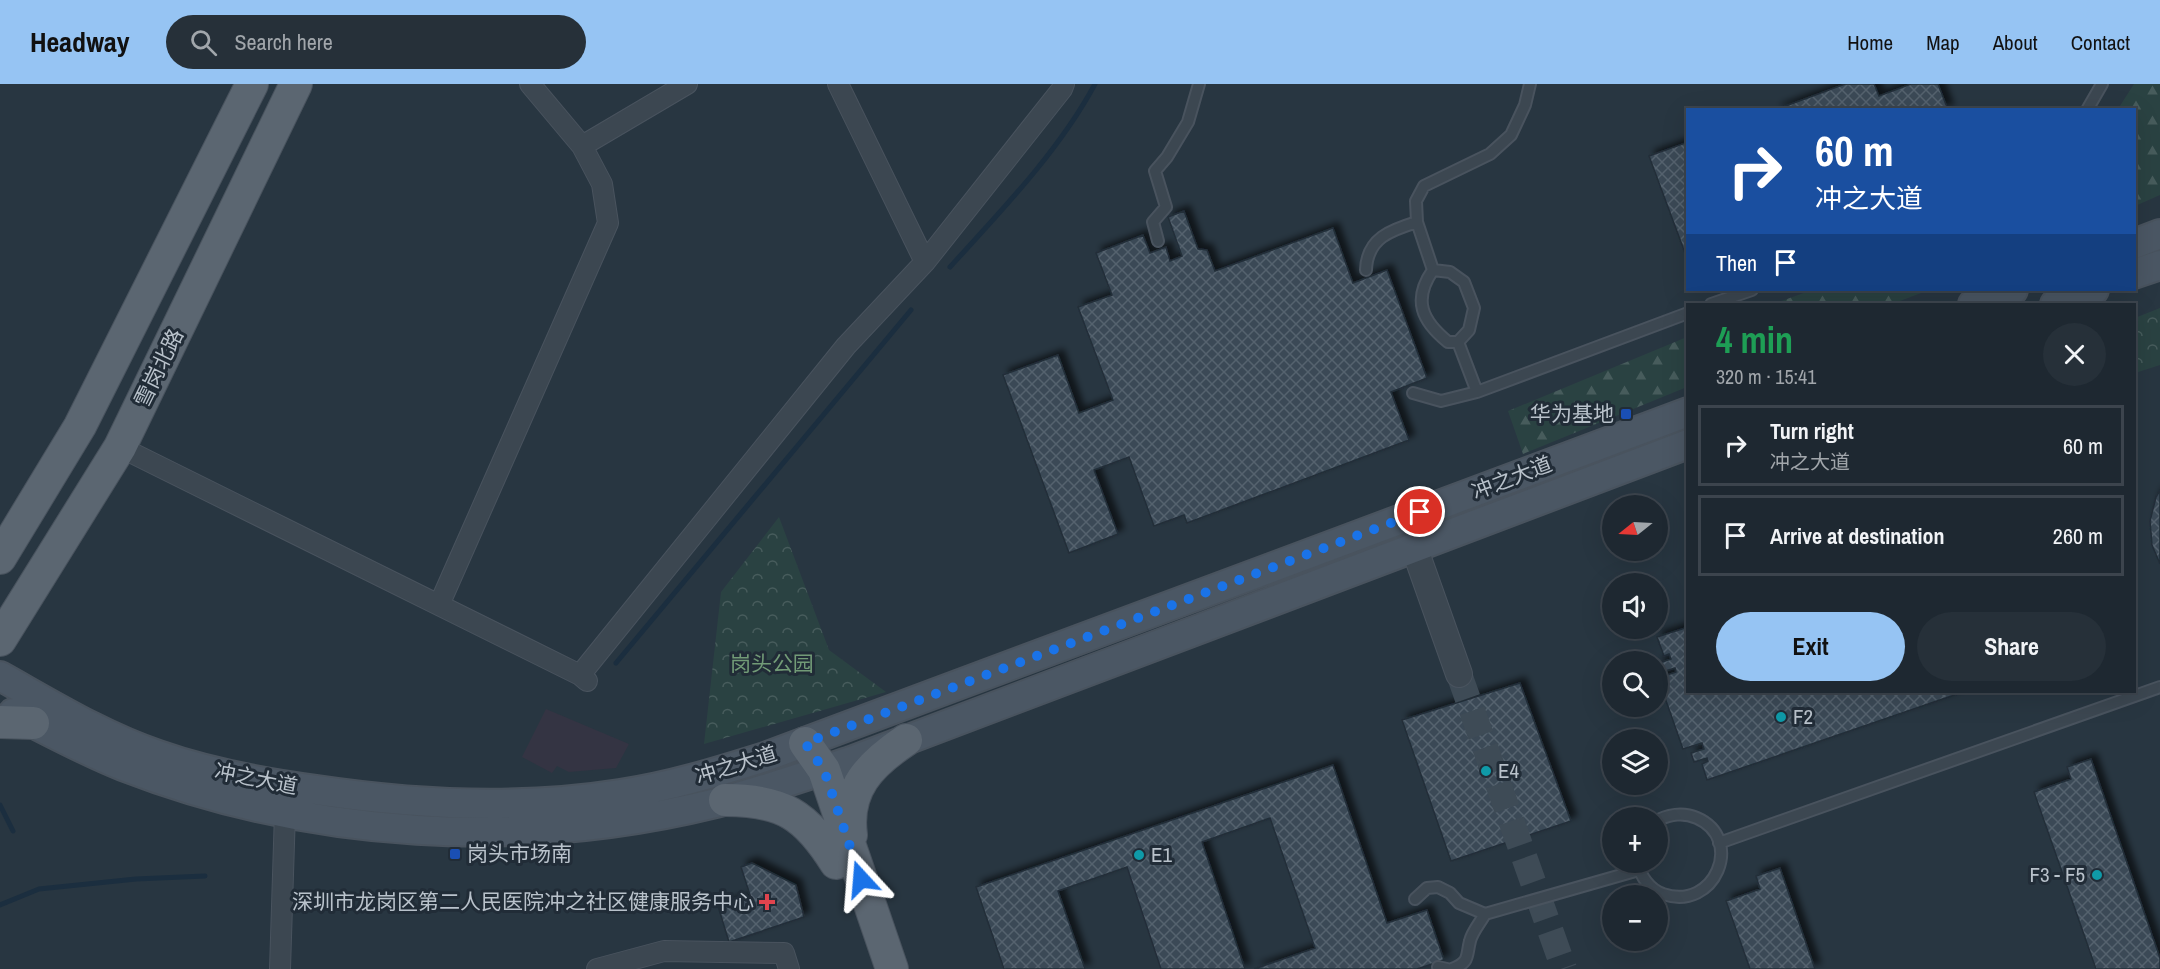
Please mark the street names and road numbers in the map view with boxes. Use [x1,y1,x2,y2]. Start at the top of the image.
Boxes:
street label: 雪岗北路 [127,324,190,412]
street label: 冲之大道 [1467,449,1556,506]
street label: 冲之大道 [691,738,780,791]
street label: 冲之大道 [212,756,300,801]

